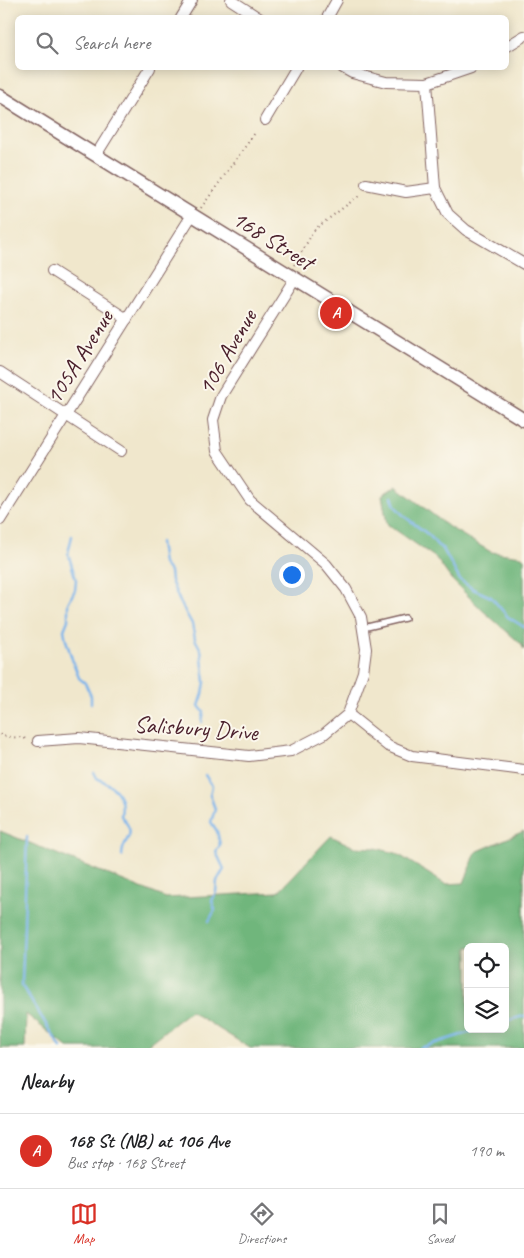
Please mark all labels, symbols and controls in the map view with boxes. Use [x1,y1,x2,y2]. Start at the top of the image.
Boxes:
search box [15,15,509,70]
icon: search [33,29,61,57]
text: Search here [73,31,150,55]
street label: 168 Street [227,203,322,278]
pin: A [320,294,352,332]
street label: 105A Avenue [38,302,121,410]
street label: 106 Avenue [191,302,264,400]
your location [279,562,305,588]
street label: Salisbury Drive [133,709,261,747]
map controls [464,943,509,1033]
button: locate [464,943,509,988]
button: layers [464,988,509,1033]
text: Nearby [20,1068,73,1094]
text: 168 St (NB) at 106 Ave [67,1129,229,1153]
text: A [32,1141,40,1161]
text: 190 m [470,1141,504,1161]
text: Bus stop · 168 Street [67,1153,184,1173]
tab: Map [70,1200,98,1247]
tab: Directions [238,1200,286,1247]
tab: Saved [426,1200,454,1247]

